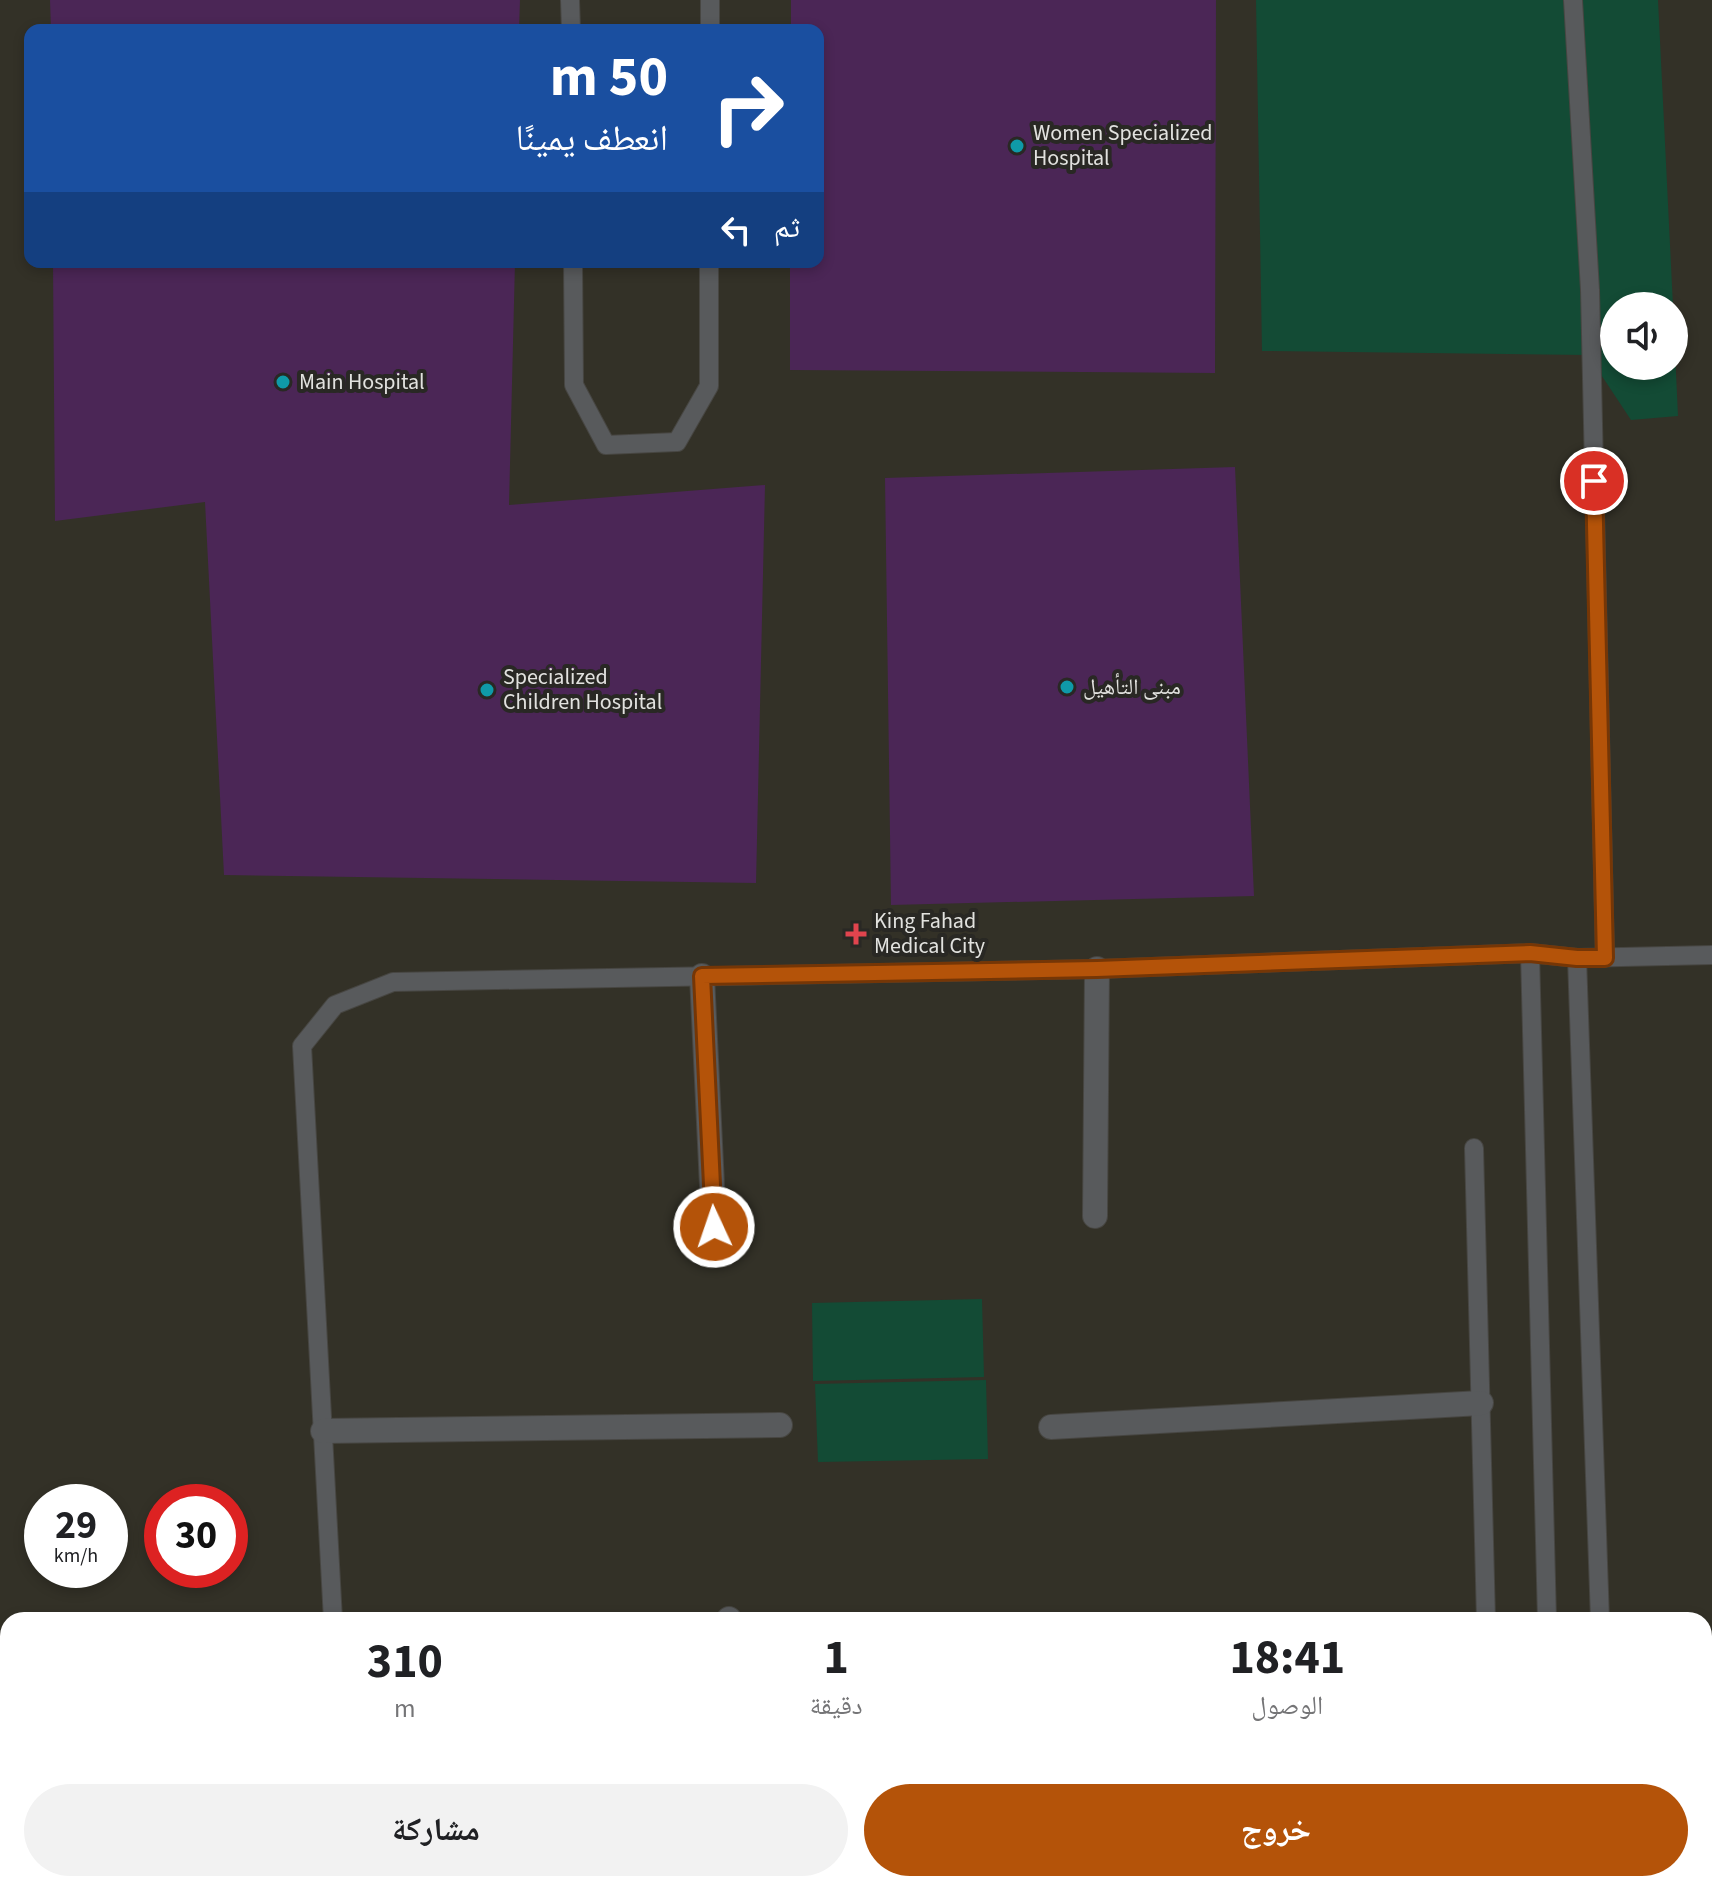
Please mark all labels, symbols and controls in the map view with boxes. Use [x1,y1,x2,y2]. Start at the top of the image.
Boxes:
text: 50 m [550,38,668,117]
icon: right [696,56,800,160]
text: انعطف يمينًا [516,113,668,164]
place label: Women Specialized Hospital [1033,117,1212,174]
marker: Women Specialized Hospital [1008,137,1026,155]
text: ثم [774,206,800,249]
icon: left [714,208,758,252]
map controls [1600,292,1688,380]
button: sound [1600,292,1688,380]
place label: Main Hospital [299,366,425,398]
marker: Main Hospital [274,373,292,391]
pin [1560,447,1628,515]
icon: arrive [1572,459,1616,503]
place label: Specialized Children Hospital [503,661,662,718]
place label: مبنى التأهيل [1083,671,1181,703]
marker: مبنى التأهيل [1058,678,1076,696]
marker: Specialized Children Hospital [478,681,496,699]
place label: King Fahad Medical City [874,905,986,962]
marker: King Fahad Medical City [845,923,867,945]
position arrow [672,1185,756,1269]
speed limit sign: 30 [144,1484,248,1588]
text: 29 [55,1497,97,1554]
text: km/h [54,1542,98,1570]
text: 1 [823,1624,849,1692]
text: 18:41 [1229,1624,1345,1692]
text: 310 [367,1628,443,1696]
text: دقيقة [810,1687,863,1724]
text: الوصول [1251,1687,1323,1724]
text: m [394,1690,416,1727]
button: مشاركة [24,1784,848,1876]
button: خروج [864,1784,1688,1876]

